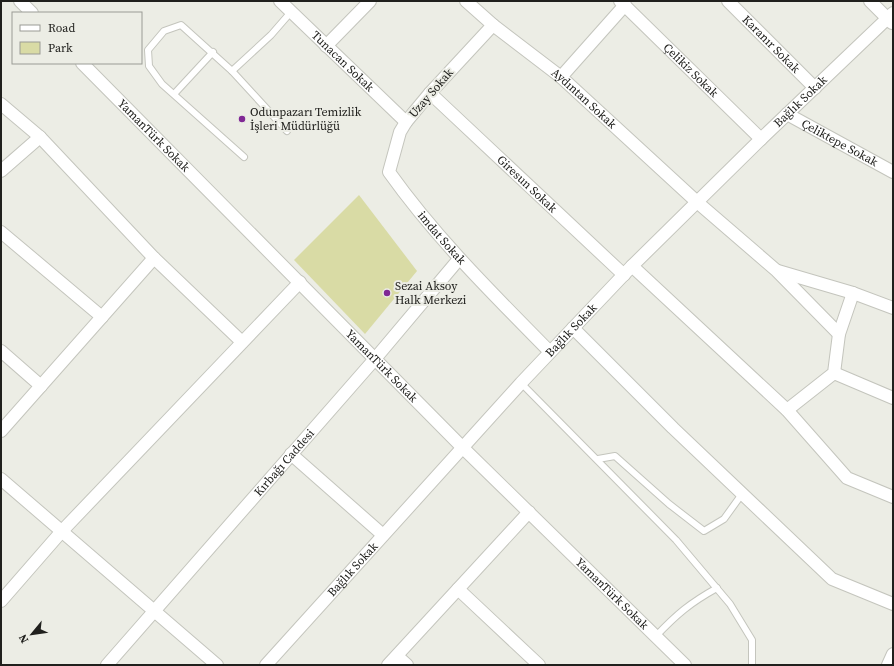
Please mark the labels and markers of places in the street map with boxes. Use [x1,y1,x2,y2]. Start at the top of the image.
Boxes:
place label: Odunpazarı Temizlik İşleri Müdürlüğü [250,104,362,134]
marker: Odunpazarı Temizlik İşleri Müdürlüğü [237,114,247,124]
place label: Sezai Aksoy Halk Merkezi [395,278,467,308]
marker: Sezai Aksoy Halk Merkezi [382,288,392,298]

